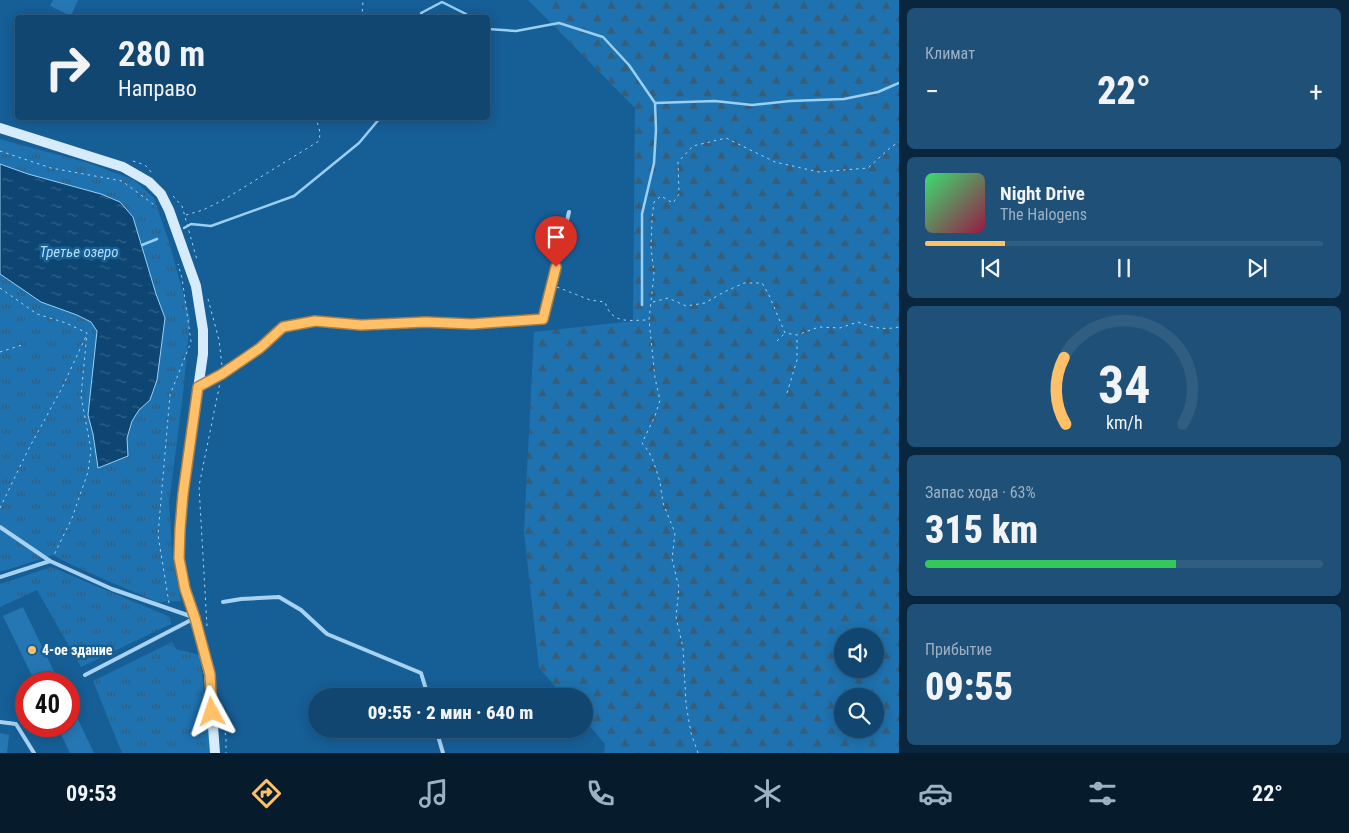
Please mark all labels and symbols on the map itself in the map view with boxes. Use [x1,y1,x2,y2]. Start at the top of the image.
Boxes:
pin [535,216,577,267]
water label: Третье озеро [39,243,119,261]
place label: 4-ое здание [42,642,113,658]
marker: 4-ое здание [26,644,38,656]
speed limit sign: 40 [15,672,80,737]
position arrow [185,685,237,737]

